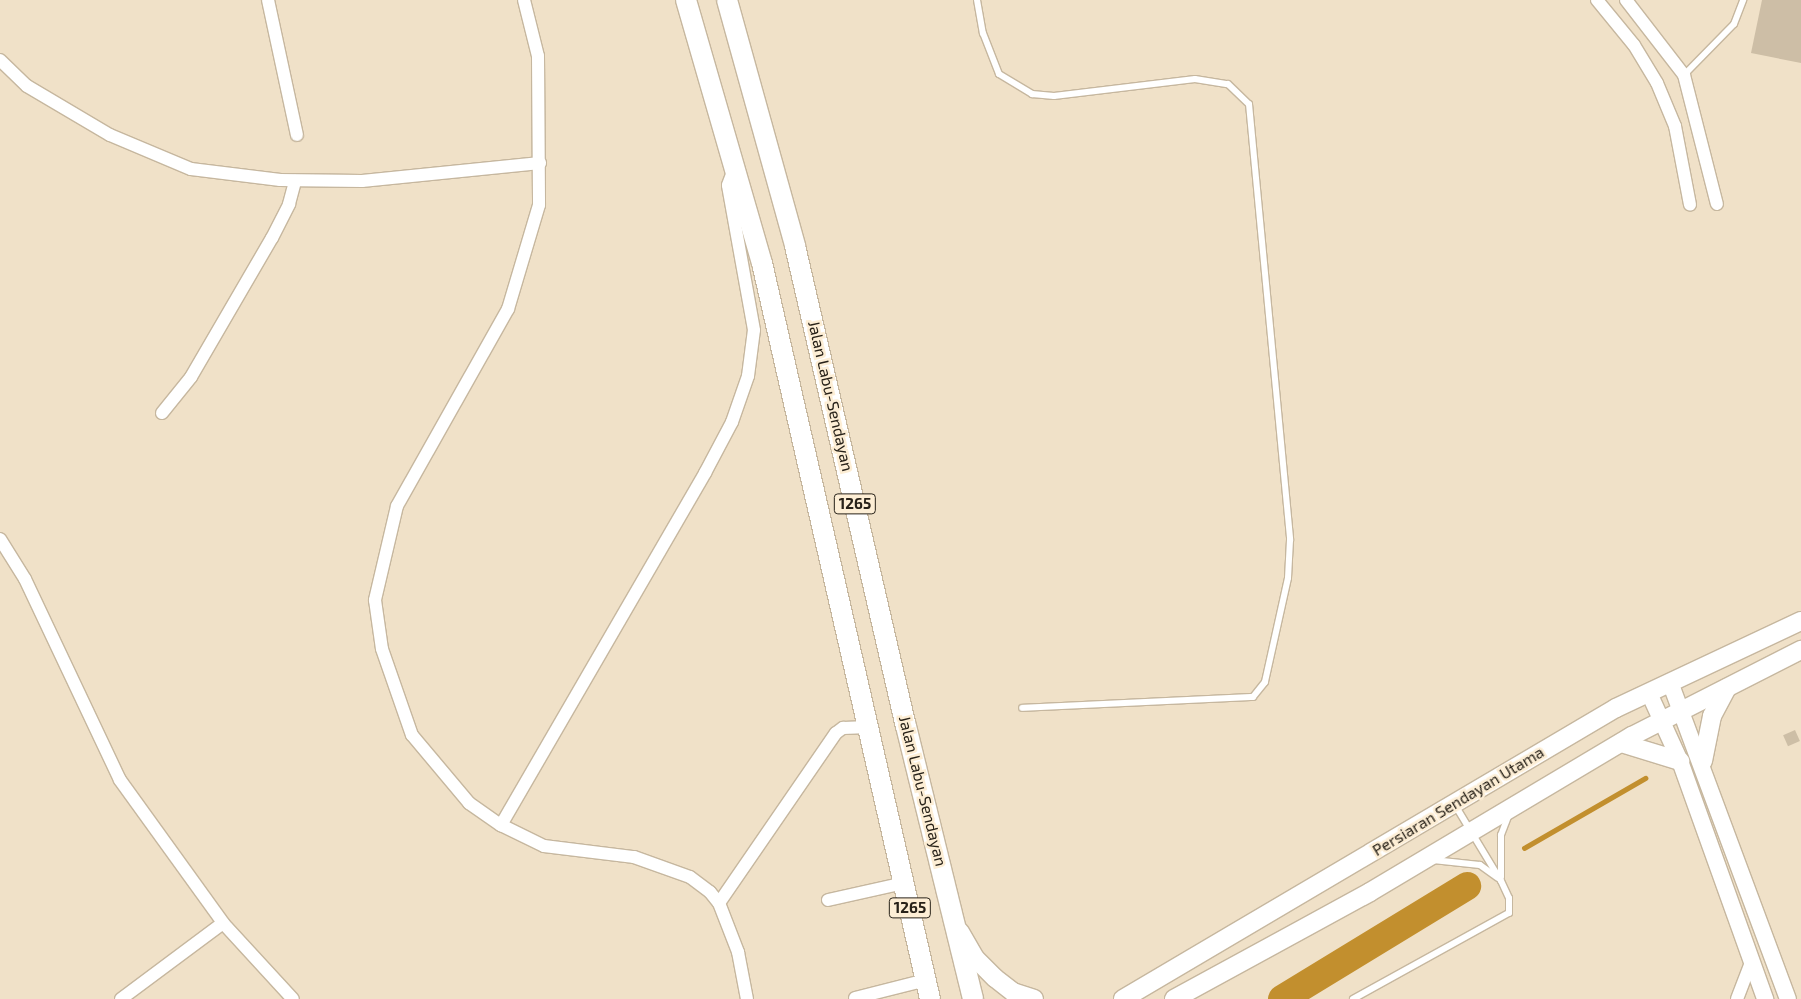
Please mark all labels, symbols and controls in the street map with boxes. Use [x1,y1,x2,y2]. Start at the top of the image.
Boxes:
street label: Jalan Labu-Sendayan [804,319,858,473]
road number: 1265 [834,492,876,516]
street label: Jalan Labu-Sendayan [895,714,951,868]
street label: Persiaran Sendayan Utama [1369,742,1547,860]
road number: 1265 [889,896,931,920]

